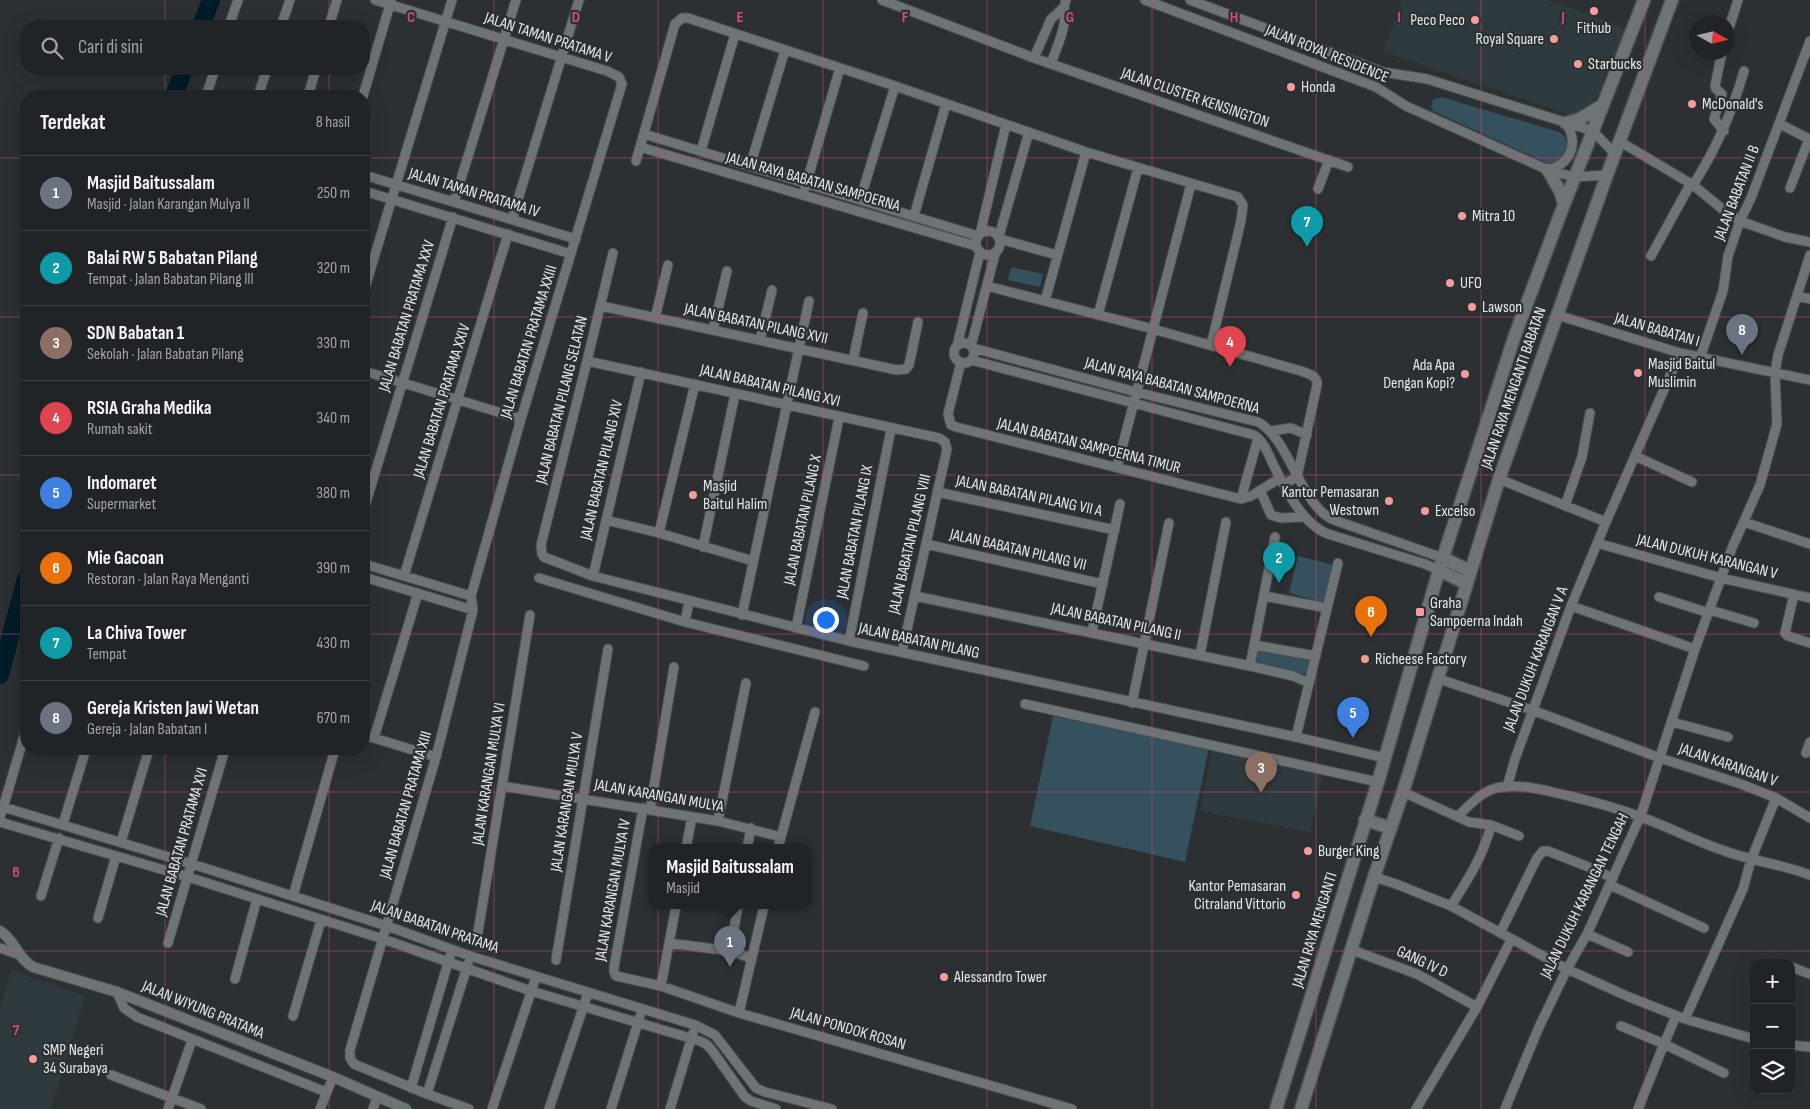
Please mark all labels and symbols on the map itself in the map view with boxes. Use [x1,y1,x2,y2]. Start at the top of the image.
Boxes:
marker: Fithub [1588,5,1600,17]
text: C [407,8,415,27]
street label: JALAN TAMAN PRATAMA V [481,8,615,68]
text: D [572,8,580,27]
text: E [737,8,744,27]
text: F [902,8,909,27]
text: G [1066,8,1074,27]
text: H [1230,8,1238,27]
text: I [1397,8,1401,27]
text: J [1560,8,1565,27]
place label: Peco Peco [1410,11,1465,30]
marker: Peco Peco [1469,14,1481,26]
north arrow [1690,15,1735,60]
place label: Fithub [1577,19,1611,38]
street label: JALAN ROYAL RESIDENCE [1262,20,1391,87]
place label: Royal Square [1476,30,1544,49]
marker: Royal Square [1548,33,1560,45]
place label: Starbucks [1588,55,1642,74]
marker: Starbucks [1572,58,1584,70]
street label: JALAN CLUSTER KENSINGTON [1118,63,1271,132]
place label: Honda [1301,78,1335,97]
marker: Honda [1285,81,1297,93]
place label: McDonald's [1702,95,1764,114]
marker: McDonald's [1686,98,1698,110]
street label: JALAN BABATAN II B [1710,143,1764,244]
street label: JALAN RAYA BABATAN SAMPOERNA [723,148,902,216]
street label: JALAN TAMAN PRATAMA IV [405,164,542,222]
pin: 7 [1291,206,1323,247]
place label: Mitra 10 [1472,207,1515,226]
marker: Mitra 10 [1456,210,1468,222]
street label: JALAN BABATAN PRATAMA XXV [375,237,439,395]
street label: JALAN BABATAN PRATAMA XXIII [496,263,561,422]
place label: UFO [1460,274,1482,293]
marker: UFO [1444,277,1456,289]
place label: Lawson [1482,298,1522,317]
street label: JALAN BABATAN PILANG XVII [681,299,830,349]
marker: Lawson [1466,301,1478,313]
street label: JALAN RAYA MENGANTI BABATAN [1477,304,1551,472]
street label: JALAN BABATAN I [1611,309,1702,351]
street label: JALAN BABATAN PILANG SELATAN [532,314,592,487]
pin: 8 [1726,314,1758,355]
street label: JALAN BABATAN PRATAMA XXIV [409,321,475,481]
pin: 4 [1214,326,1246,367]
street label: JALAN RAYA BABATAN SAMPOERNA [1082,353,1262,419]
place label: Masjid Baitul Muslimin [1648,355,1715,392]
place label: Ada Apa Dengan Kopi? [1383,356,1455,393]
street label: JALAN BABATAN PILANG XVI [697,360,842,411]
marker: Masjid Baitul Muslimin [1632,367,1644,379]
marker: Ada Apa Dengan Kopi? [1459,368,1471,380]
street label: JALAN BABATAN PILANG XIV [576,397,628,543]
street label: JALAN BABATAN SAMPOERNA TIMUR [994,414,1183,478]
street label: JALAN BABATAN PILANG X [780,453,826,588]
street label: JALAN BABATAN PILANG IX [833,463,877,602]
street label: JALAN BABATAN PILANG VII A [953,471,1104,521]
street label: JALAN BABATAN PILANG VIII [884,472,935,617]
place label: Masjid Baitul Halim [703,477,767,514]
place label: Kantor Pemasaran Westown [1281,483,1379,520]
marker: Masjid Baitul Halim [687,489,699,501]
marker: Kantor Pemasaran Westown [1383,495,1395,507]
place label: Excelso [1435,502,1475,521]
marker: Excelso [1419,505,1431,517]
street label: JALAN BABATAN PILANG VII [947,525,1088,575]
street label: JALAN DUKUH KARANGAN V [1634,530,1780,584]
pin: 2 [1263,542,1295,583]
street label: JALAN DUKUH KARANGAN V A [1499,584,1573,735]
place label: Graha Sampoerna Indah [1430,594,1523,631]
pin: 6 [1355,596,1387,637]
street label: JALAN BABATAN PILANG II [1048,599,1183,645]
marker: Graha Sampoerna Indah [1414,606,1426,618]
your location [813,607,839,633]
street label: JALAN BABATAN PILANG [856,619,981,663]
place label: Richeese Factory [1375,650,1467,669]
marker: Richeese Factory [1359,653,1371,665]
pin: 5 [1337,697,1369,738]
street label: JALAN KARANGAN MULYA VI [468,701,510,848]
street label: JALAN BABATAN PRATAMA XIII [376,729,436,882]
street label: JALAN KARANGAN MULYA V [546,730,588,874]
street label: JALAN KARANGAN V [1675,739,1781,791]
pin: 3 [1245,752,1277,793]
street label: JALAN BABATAN PRATAMA XVI [151,766,212,919]
street label: JALAN KARANGAN MULYA [592,775,725,817]
street label: JALAN DUKUH KARANGAN TENGAH [1536,810,1633,983]
street label: JALAN KARANGAN MULYA IV [591,817,635,963]
place label: Burger King [1318,842,1379,861]
marker: Burger King [1302,845,1314,857]
text: 6 [12,863,20,882]
street label: JALAN RAYA MENGANTI [1288,870,1342,991]
place label: Kantor Pemasaran Citraland Vittorio [1188,877,1286,914]
marker: Kantor Pemasaran Citraland Vittorio [1290,889,1302,901]
street label: JALAN BABATAN PRATAMA [368,896,501,958]
pin: 1 [714,926,746,967]
street label: GANG IV D [1393,942,1451,982]
place label: Alessandro Tower [953,968,1047,987]
marker: Alessandro Tower [938,971,950,983]
street label: JALAN WIYUNG PRATAMA [138,976,267,1043]
street label: JALAN PONDOK ROSAN [787,1003,908,1055]
text: 7 [13,1021,20,1040]
place label: SMP Negeri 34 Surabaya [43,1041,108,1078]
marker: SMP Negeri 34 Surabaya [27,1053,39,1065]

